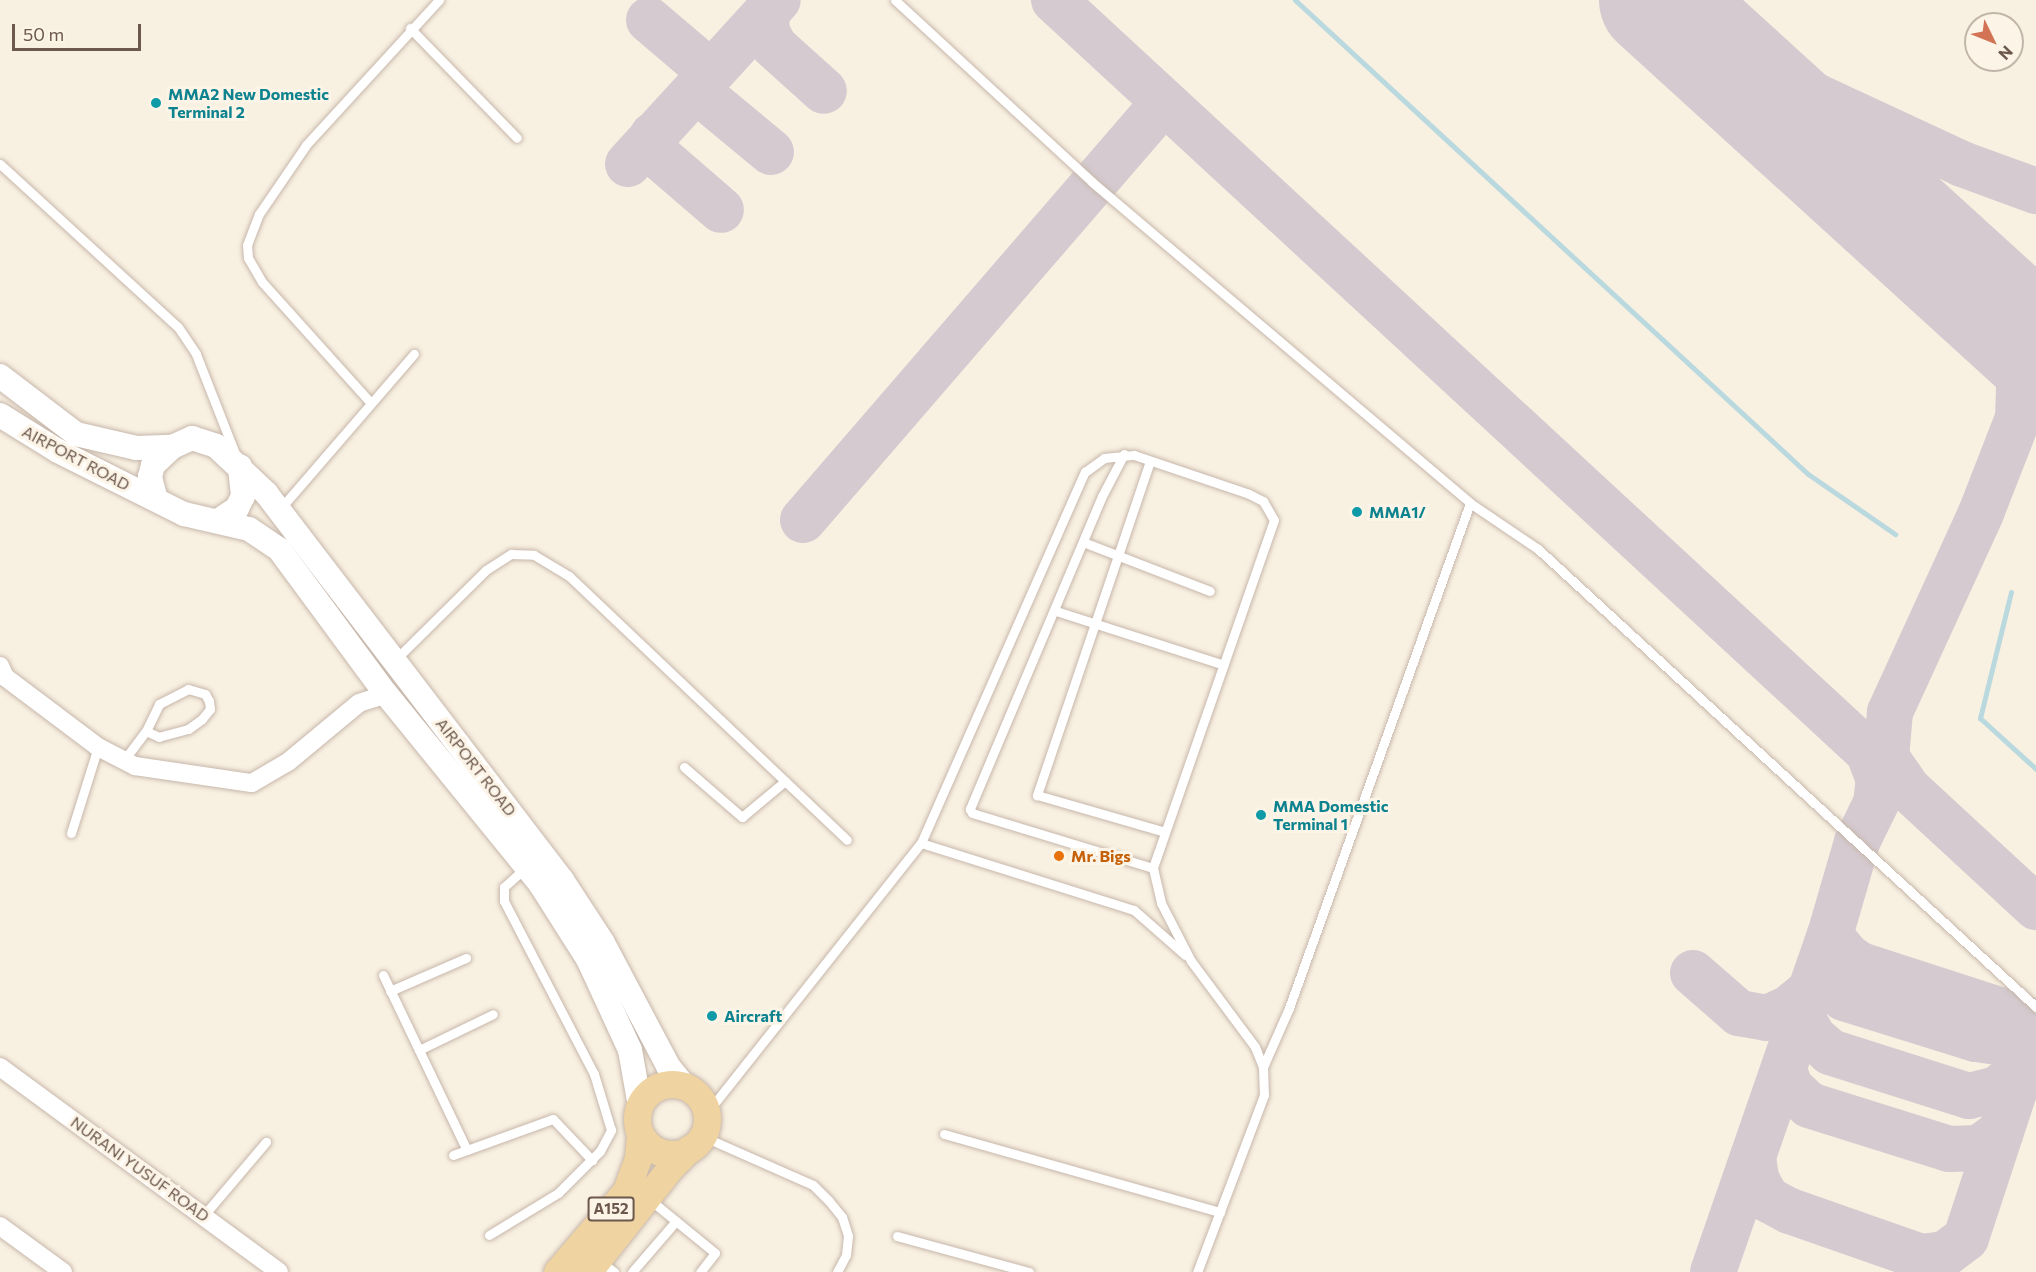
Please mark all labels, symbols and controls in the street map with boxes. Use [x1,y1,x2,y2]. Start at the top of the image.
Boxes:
scale bar [15,12,144,50]
north arrow [1964,12,2024,72]
text: 50 m [23,23,64,45]
text: N [1995,42,2017,64]
place label: MMA2 New Domestic Terminal 2 [168,84,329,122]
marker: MMA2 New Domestic Terminal 2 [149,96,163,110]
street label: AIRPORT ROAD [19,422,133,494]
place label: MMA1/ [1369,502,1426,522]
marker: MMA1/ [1350,505,1364,519]
street label: AIRPORT ROAD [432,714,520,820]
place label: MMA Domestic Terminal 1 [1273,796,1388,834]
marker: MMA Domestic Terminal 1 [1254,808,1268,822]
place label: Mr. Bigs [1071,846,1131,866]
marker: Mr. Bigs [1052,849,1066,863]
place label: Aircraft [724,1006,782,1026]
marker: Aircraft [705,1009,719,1023]
street label: NURANI YUSUF ROAD [67,1112,213,1226]
road number: A152 [587,1197,635,1221]

